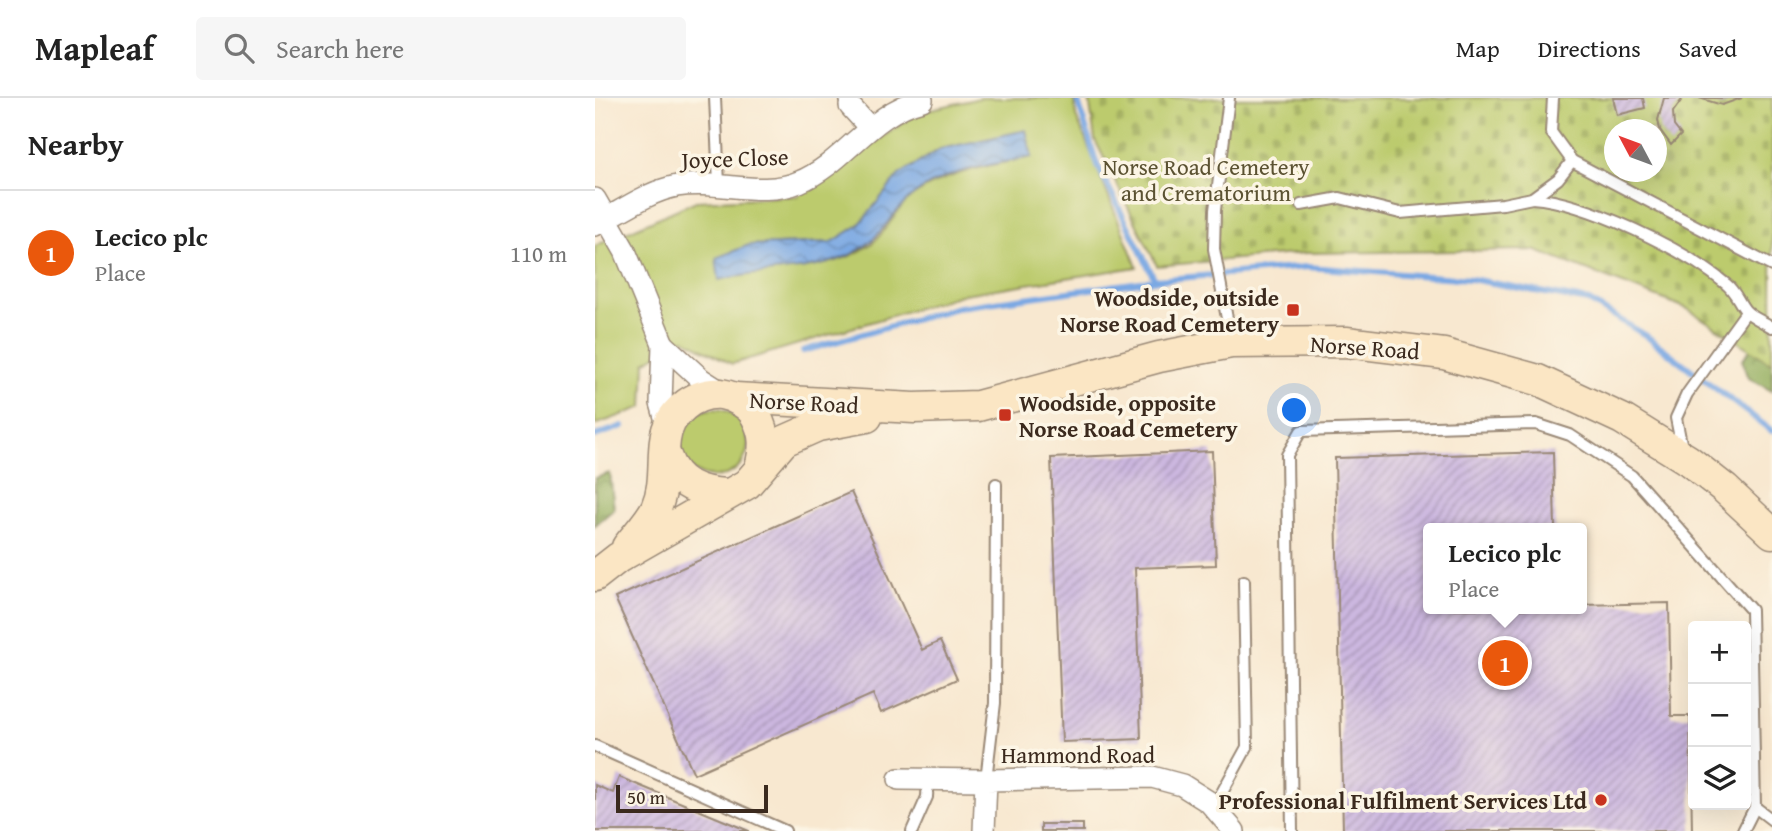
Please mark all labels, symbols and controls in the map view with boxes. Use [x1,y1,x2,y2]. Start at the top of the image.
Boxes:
search box [196,17,686,80]
text: Mapleaf [35,24,154,72]
icon: search [220,29,258,67]
text: Search here [276,29,404,68]
text: Map [1456,31,1500,66]
text: Directions [1538,31,1641,66]
text: Saved [1679,31,1737,66]
north arrow [1604,119,1667,182]
text: Nearby [28,122,124,166]
street label: Joyce Close [678,140,789,176]
park label: Norse Road Cemetery and Crematorium [1102,150,1310,209]
text: Lecico plc [95,217,208,256]
text: 1 [45,237,57,270]
text: 110 m [510,237,567,270]
text: Place [95,256,146,289]
place label: Woodside, outside Norse Road Cemetery [1060,281,1279,340]
marker: Woodside, outside Norse Road Cemetery [1285,302,1301,318]
street label: Norse Road [1309,327,1421,367]
street label: Norse Road [749,383,860,421]
place label: Woodside, opposite Norse Road Cemetery [1019,386,1238,445]
your location [1277,393,1311,427]
marker: Woodside, opposite Norse Road Cemetery [997,407,1013,423]
popup [1423,523,1587,614]
text: Lecico plc [1449,533,1561,572]
text: Place [1449,572,1499,605]
map controls [1688,621,1751,810]
button: + [1688,621,1751,684]
pin: 1 [1482,637,1528,689]
button: − [1688,684,1751,747]
street label: Hammond Road [1001,738,1156,771]
button: layers [1688,747,1751,810]
scale bar [616,782,768,814]
text: 50 m [627,783,665,811]
place label: Professional Fulfilment Services Ltd [1219,784,1588,817]
marker: Professional Fulfilment Services Ltd [1593,792,1609,808]

